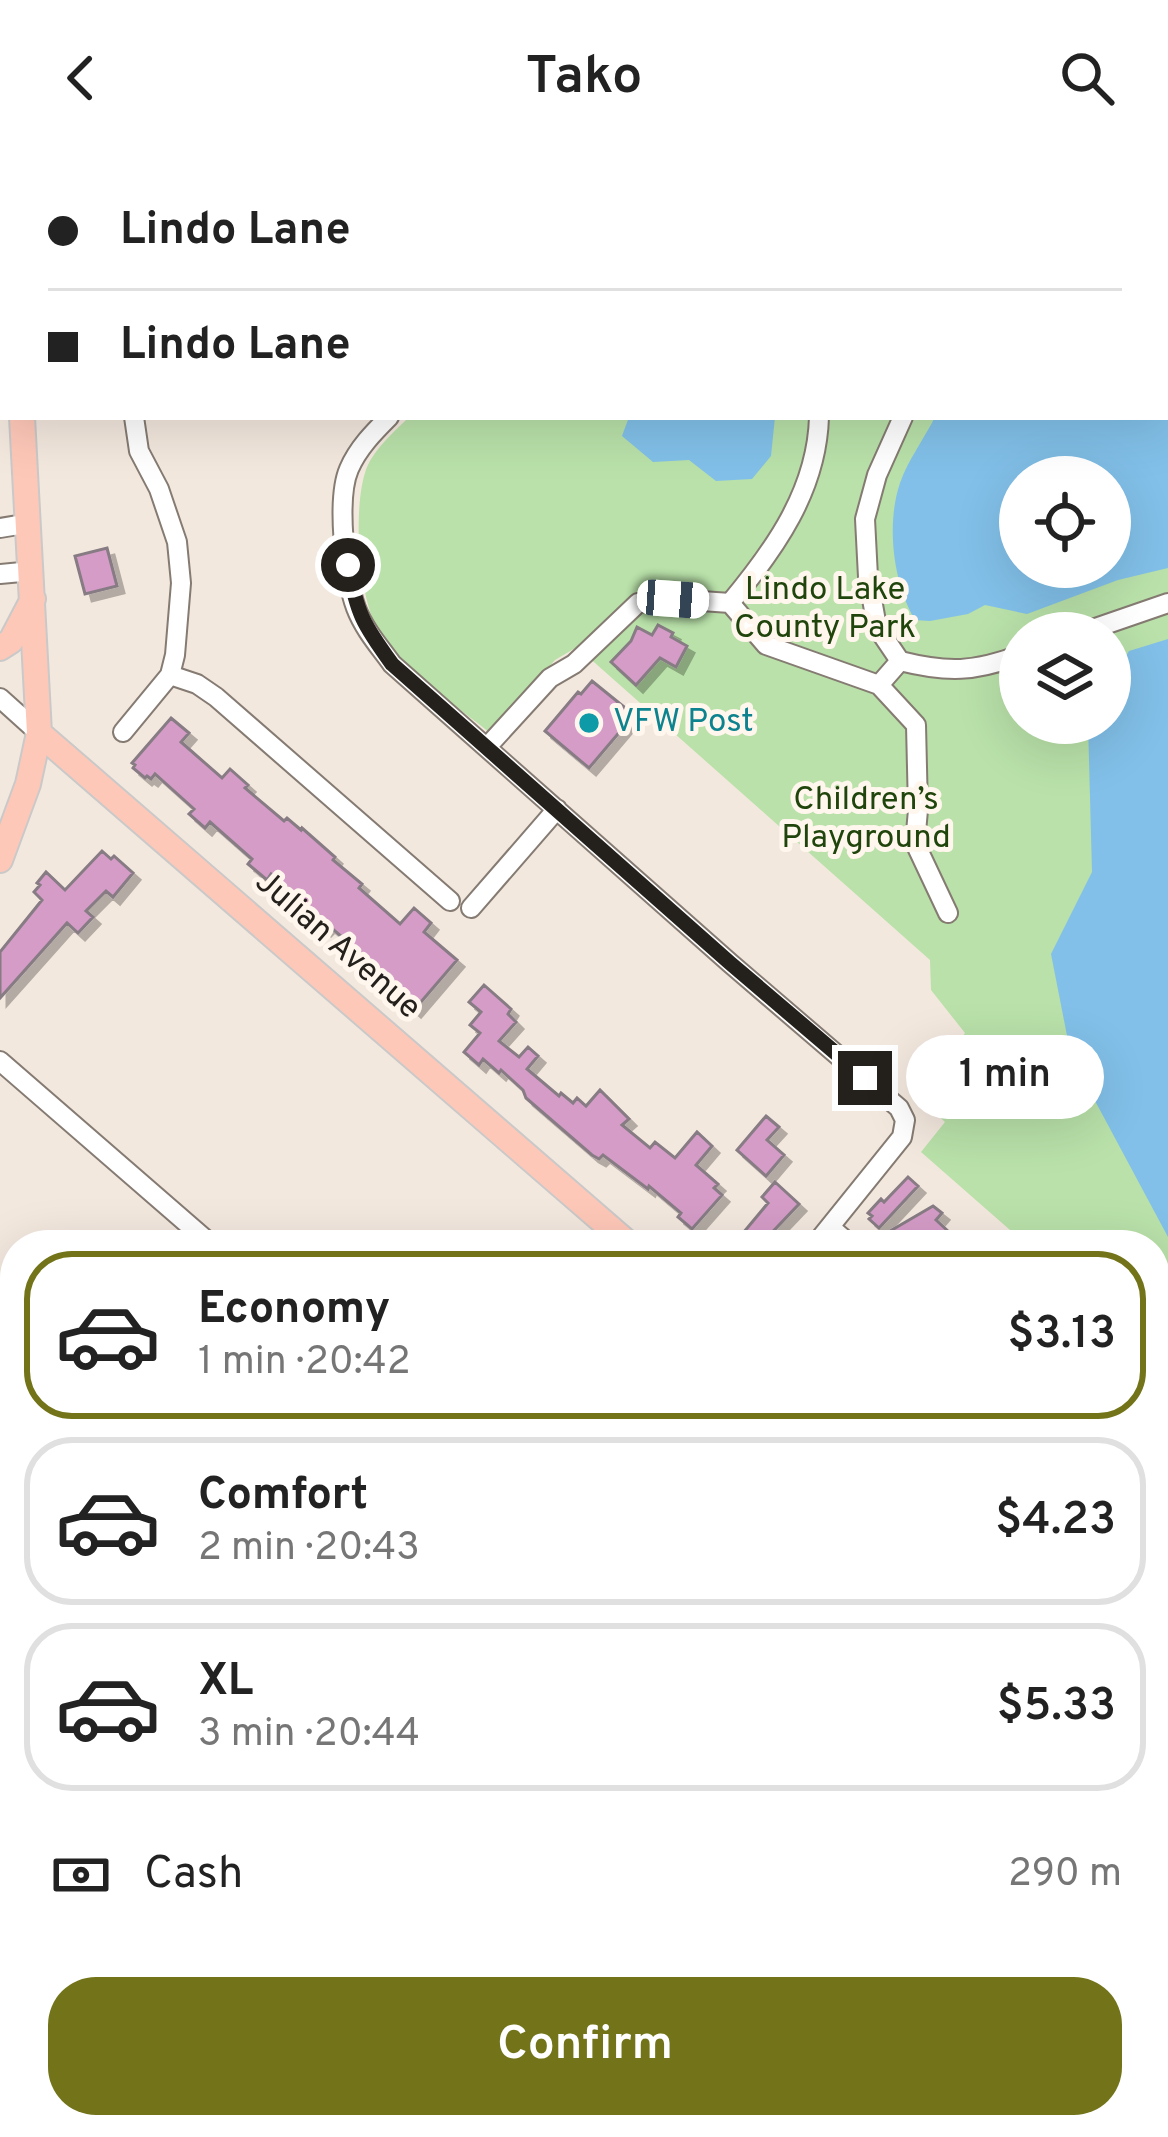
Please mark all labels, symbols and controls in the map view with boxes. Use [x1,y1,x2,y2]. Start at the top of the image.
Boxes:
text: Tako [526,44,642,113]
icon: back [48,45,114,111]
icon: search [1054,45,1120,111]
text: Lindo Lane [120,203,351,260]
text: Lindo Lane [120,318,351,375]
map controls [999,456,1131,744]
button: locate [999,456,1131,588]
route start [321,538,375,592]
park label: Lindo Lake County Park [734,570,916,650]
car [636,579,710,619]
button: layers [999,612,1131,744]
place label: VFW Post [613,702,754,744]
marker: VFW Post [576,710,602,736]
park label: Children’s Playground [781,780,951,860]
street label: Julian Avenue [245,862,429,1030]
callout: 1 min [907,1036,1105,1120]
route end [838,1051,892,1105]
text: 1 min [959,1052,1051,1101]
icon: car [54,1281,162,1389]
text: Economy [198,1282,390,1339]
text: $3.13 [1008,1307,1116,1364]
text: 1 min · 20:42 [198,1339,411,1388]
icon: car [54,1467,162,1575]
text: Comfort [198,1468,368,1525]
text: $4.23 [995,1493,1116,1550]
text: 2 min · 20:43 [198,1525,420,1574]
icon: car [54,1653,162,1761]
text: XL [198,1654,253,1711]
text: $5.33 [997,1679,1116,1736]
text: 3 min · 20:44 [198,1711,420,1760]
icon: cash [48,1842,114,1908]
text: Cash [144,1847,243,1904]
text: 290 m [1008,1851,1122,1900]
button: Confirm [48,1977,1122,2115]

